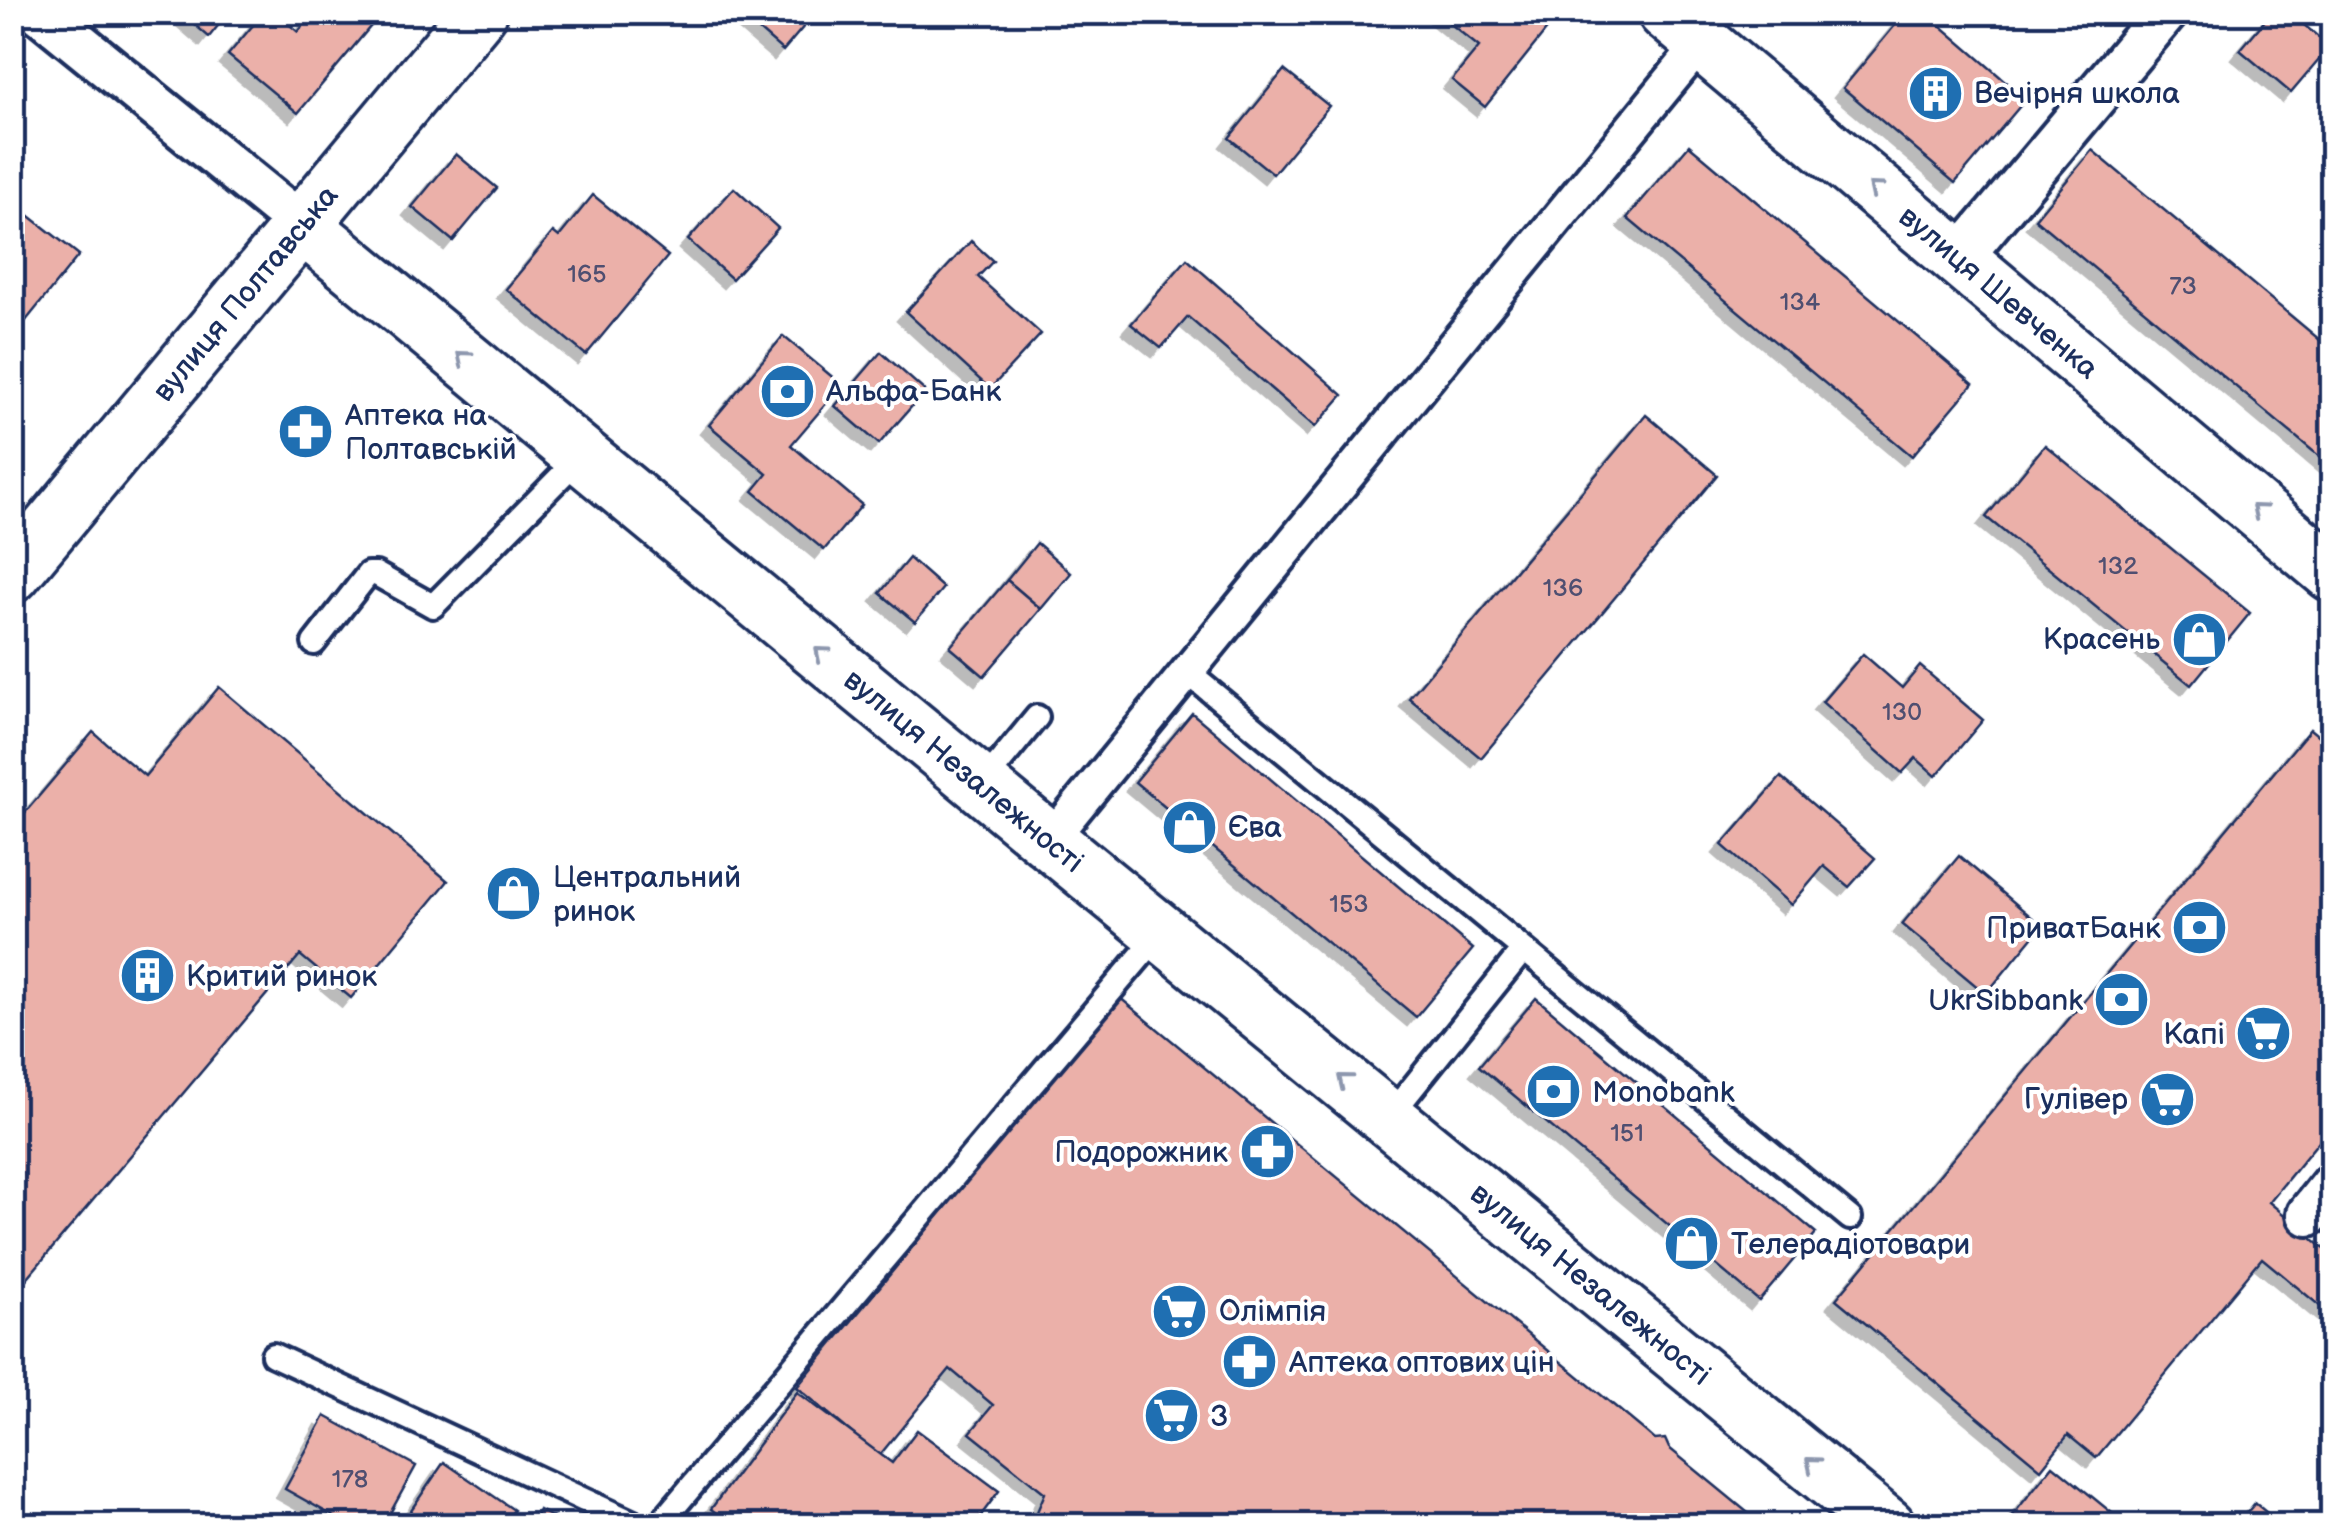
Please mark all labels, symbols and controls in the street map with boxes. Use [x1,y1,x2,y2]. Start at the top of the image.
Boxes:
building icon: Вечірня школа [1905,63,1965,123]
place label: Вечірня школа [1974,76,2180,112]
street label: вулиця Полтавська [146,178,346,409]
one-way arrow [1868,182,1886,200]
street label: вулиця Шевченка [1891,199,2105,387]
house number: 165 [567,259,607,290]
house number: 73 [2169,271,2197,302]
house number: 134 [1780,287,1820,318]
one-way arrow [456,351,474,369]
bank icon: Альфа-Банк [757,361,817,421]
place label: Альфа-Банк [825,374,1001,410]
place label: Аптека на Полтавській [344,398,517,468]
pharmacy icon: Аптека на Полтавській [276,402,336,462]
one-way arrow [2251,504,2269,522]
house number: 132 [2098,551,2138,582]
house number: 136 [1543,573,1583,604]
shop icon: Красень [2169,609,2229,669]
place label: Красень [2043,622,2160,658]
one-way arrow [815,647,833,665]
street label: вулиця Незалежності [836,662,1091,881]
house number: 130 [1882,697,1922,728]
shop icon: Єва [1159,797,1219,857]
place label: Єва [1228,810,1282,846]
place label: Центральний ринок [553,860,741,930]
shop icon: Центральний ринок [484,864,544,924]
house number: 153 [1329,889,1369,920]
bank icon: ПриватБанк [2170,898,2230,958]
place label: ПриватБанк [1986,911,2161,947]
building icon: Критий ринок [117,946,177,1006]
place label: Критий ринок [186,959,377,995]
bank icon: UkrSibbank [2092,970,2152,1030]
place label: UkrSibbank [1928,983,2083,1019]
supermarket icon: Капі [2234,1004,2294,1064]
place label: Капі [2163,1017,2225,1053]
bank icon: Monobank [1523,1062,1583,1122]
supermarket icon: Гулівер [2137,1069,2197,1129]
one-way arrow [1337,1074,1355,1092]
place label: Monobank [1592,1075,1735,1111]
place label: Гулівер [2024,1082,2128,1118]
house number: 151 [1610,1118,1644,1149]
pharmacy icon: Подорожник [1237,1122,1297,1182]
place label: Подорожник [1054,1135,1228,1171]
street label: вулиця Незалежності [1463,1176,1718,1394]
shop icon: Телерадіотовари [1662,1214,1722,1274]
place label: Телерадіотовари [1731,1227,1970,1263]
supermarket icon: Олімпія [1150,1281,1210,1341]
place label: Олімпія [1219,1294,1326,1330]
pharmacy icon: Аптека оптових цін [1220,1332,1280,1392]
place label: Аптека оптових цін [1288,1345,1555,1381]
supermarket icon: 3 [1141,1386,1201,1446]
place label: 3 [1210,1399,1228,1435]
one-way arrow [1805,1457,1823,1475]
house number: 178 [332,1464,368,1495]

